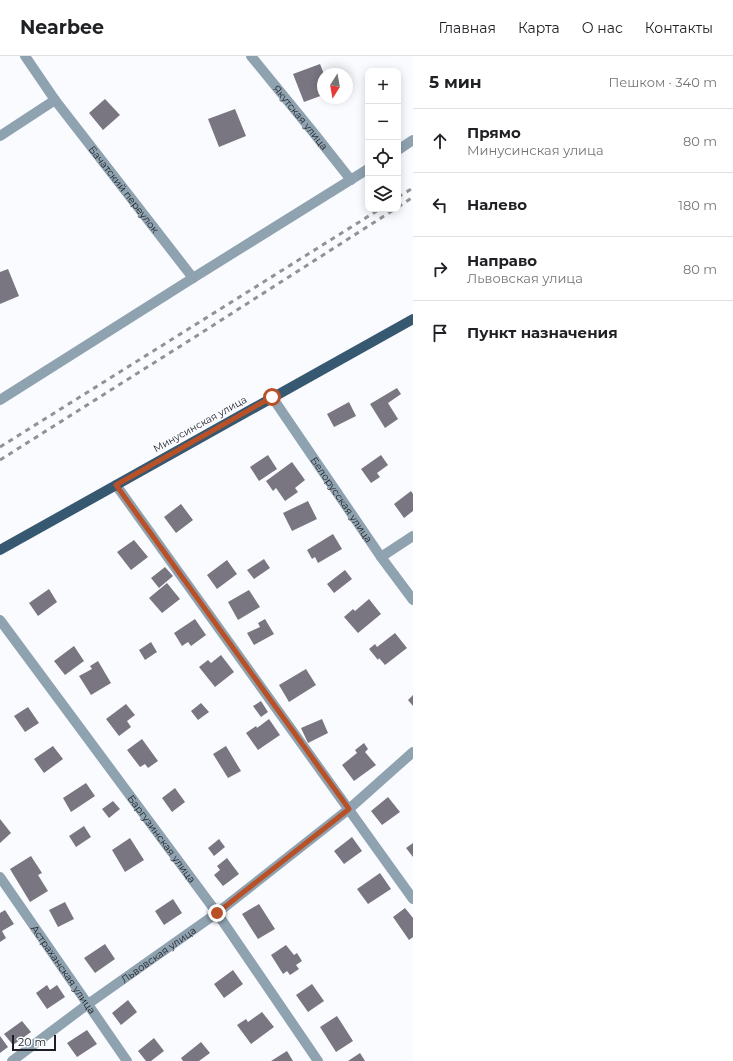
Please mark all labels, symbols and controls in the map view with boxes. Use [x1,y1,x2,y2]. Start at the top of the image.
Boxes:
text: Nearbee [20,16,104,39]
text: Главная [438,19,496,37]
text: Карта [518,19,560,37]
text: О нас [582,19,623,37]
text: Контакты [645,19,713,37]
north arrow [317,68,353,104]
map controls [365,68,401,212]
button: + [365,68,401,104]
text: 5 мин [429,72,482,92]
text: Пешком · 340 m [608,74,717,90]
street label: Якутская улица [271,82,331,153]
button: − [365,104,401,140]
text: Прямо [467,123,521,142]
icon: ahead [429,130,451,152]
text: 80 m [683,133,717,149]
button: locate [365,140,401,176]
text: Минусинская улица [467,142,604,158]
street label: Бачатский переулок [86,143,162,236]
button: layers [365,176,401,212]
icon: left [429,194,451,216]
text: Налево [467,195,527,214]
text: 180 m [678,197,717,213]
text: Направо [467,251,537,270]
icon: right [429,258,451,280]
text: 80 m [683,261,717,277]
text: Львовская улица [467,270,583,286]
icon: arrive [429,322,451,344]
text: Пункт назначения [467,323,618,342]
route start [263,388,281,406]
street label: Минусинская улица [151,393,249,455]
street label: Белорусская улица [308,454,376,545]
street label: Баргузинская улица [125,792,199,885]
route end [208,904,226,922]
street label: Астраханская улица [28,922,99,1016]
street label: Львовская улица [118,923,198,985]
scale bar [12,1033,56,1052]
text: 20 m [18,1035,46,1049]

